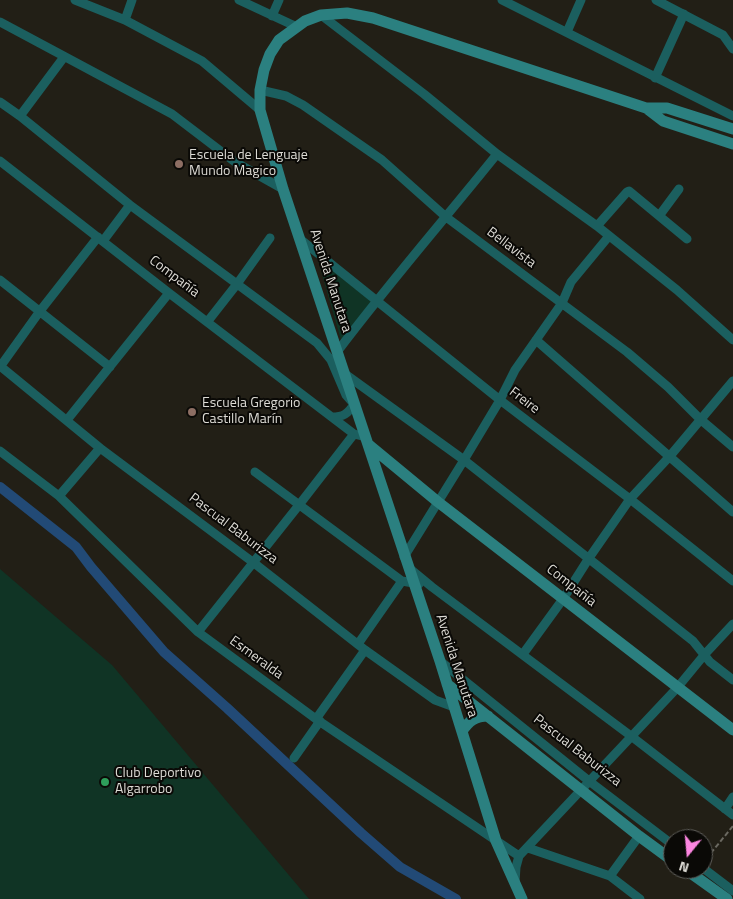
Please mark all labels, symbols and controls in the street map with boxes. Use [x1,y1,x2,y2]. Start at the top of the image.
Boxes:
place label: Escuela de Lenguaje Mundo Magico [189,148,308,180]
marker: Escuela de Lenguaje Mundo Magico [173,158,185,170]
street label: Bellavista [483,224,539,272]
street label: Avenida Manutara [305,227,355,335]
street label: Compañía [146,253,202,301]
street label: Freire [505,384,543,418]
place label: Escuela Gregorio Castillo Marín [202,396,300,428]
marker: Escuela Gregorio Castillo Marín [186,406,198,418]
street label: Pascual Baburizza [185,490,281,568]
street label: Compañía [543,561,599,611]
street label: Avenida Manutara [431,612,481,720]
street label: Esmeralda [226,633,286,683]
street label: Pascual Baburizza [530,712,624,790]
place label: Club Deportivo Algarrobo [115,766,201,799]
marker: Club Deportivo Algarrobo [99,776,111,788]
north arrow [663,829,713,879]
text: N [676,856,691,879]

